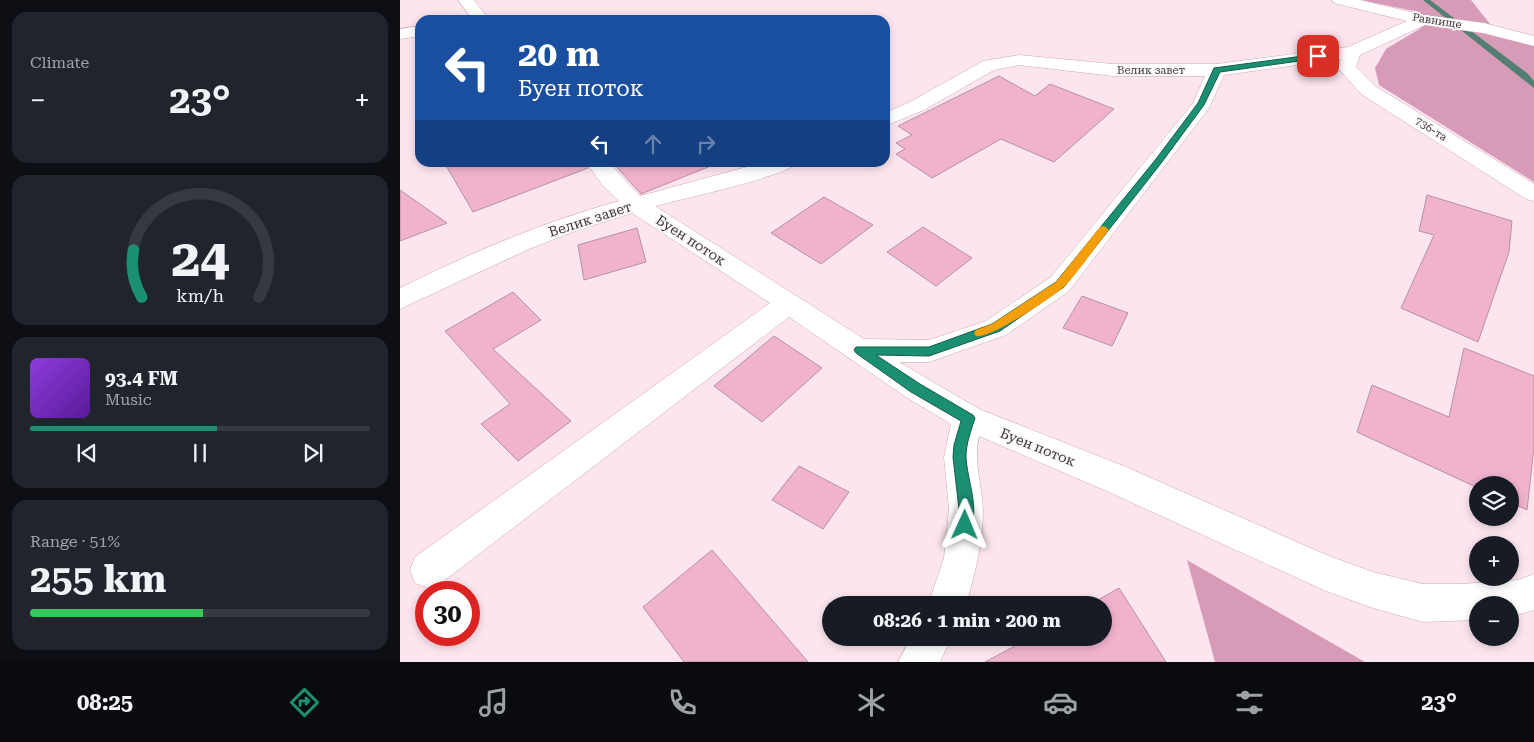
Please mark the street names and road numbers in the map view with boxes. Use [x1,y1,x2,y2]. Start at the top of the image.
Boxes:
street label: Равнище [1411,11,1463,31]
street label: Велик завет [1117,64,1185,77]
street label: 736-та [1413,114,1449,144]
street label: Велик завет [547,198,634,240]
street label: Буен поток [653,212,729,269]
street label: Буен поток [998,425,1078,469]

